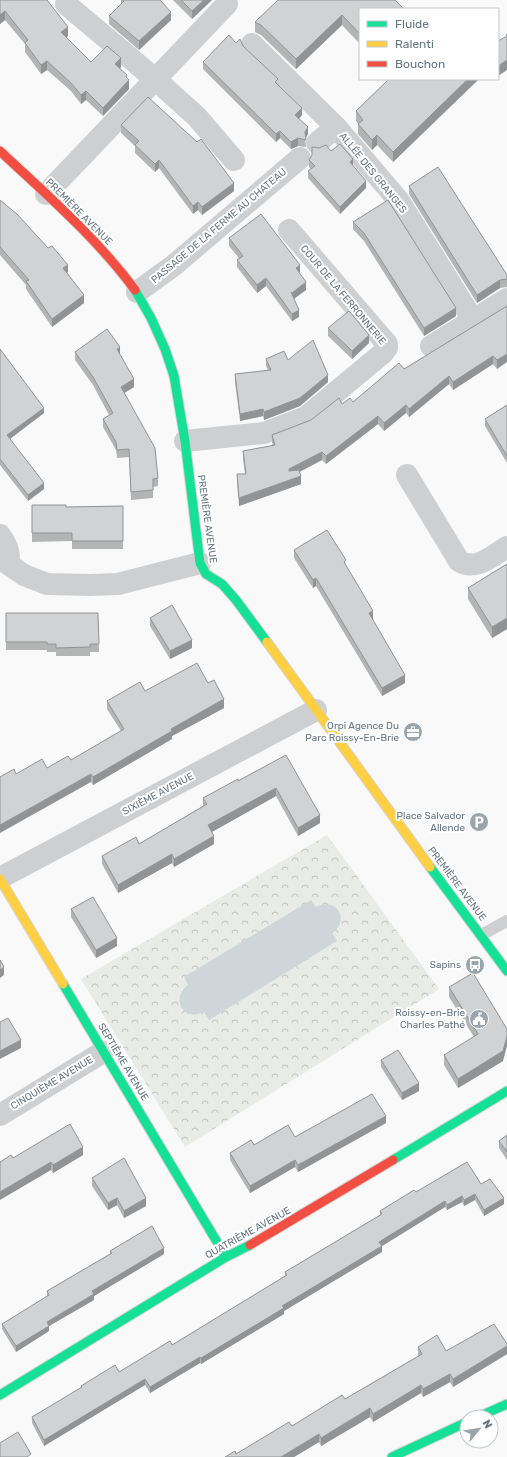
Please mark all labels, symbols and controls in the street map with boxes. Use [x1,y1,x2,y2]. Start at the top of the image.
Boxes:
legend [359,8,499,80]
text: Fluide [395,17,429,31]
text: Ralenti [395,37,434,51]
text: Bouchon [395,57,445,71]
street label: ALLÉE DES GRANGES [337,130,409,216]
street label: PASSAGE DE LA FERME AU CHATEAU [149,166,289,286]
street label: PREMIÈRE AVENUE [43,176,115,248]
street label: COUR DE LA FERRONNERIE [298,243,388,347]
street label: PREMIÈRE AVENUE [195,474,219,564]
place label: Orpi Agence Du Parc Roissy-En-Brie [305,720,399,744]
office icon: Orpi Agence Du Parc Roissy-En-Brie [402,721,424,743]
street label: SIXIÈME AVENUE [120,770,196,818]
place label: Place Salvador Allende [397,810,465,834]
parking icon: Place Salvador Allende [468,811,490,833]
street label: PREMIÈRE AVENUE [425,845,489,923]
bus stop icon: Sapins [464,954,486,976]
place label: Sapins [430,959,461,971]
place label: Roissy-en-Brie Charles Pathé [395,1007,465,1031]
public building icon: Roissy-en-Brie Charles Pathé [468,1008,490,1030]
street label: SEPTIÈME AVENUE [95,1021,151,1103]
street label: CINQUIÈME AVENUE [9,1054,95,1112]
street label: QUATRIÈME AVENUE [203,1205,293,1261]
north arrow [459,1409,499,1449]
text: N [480,1418,495,1431]

